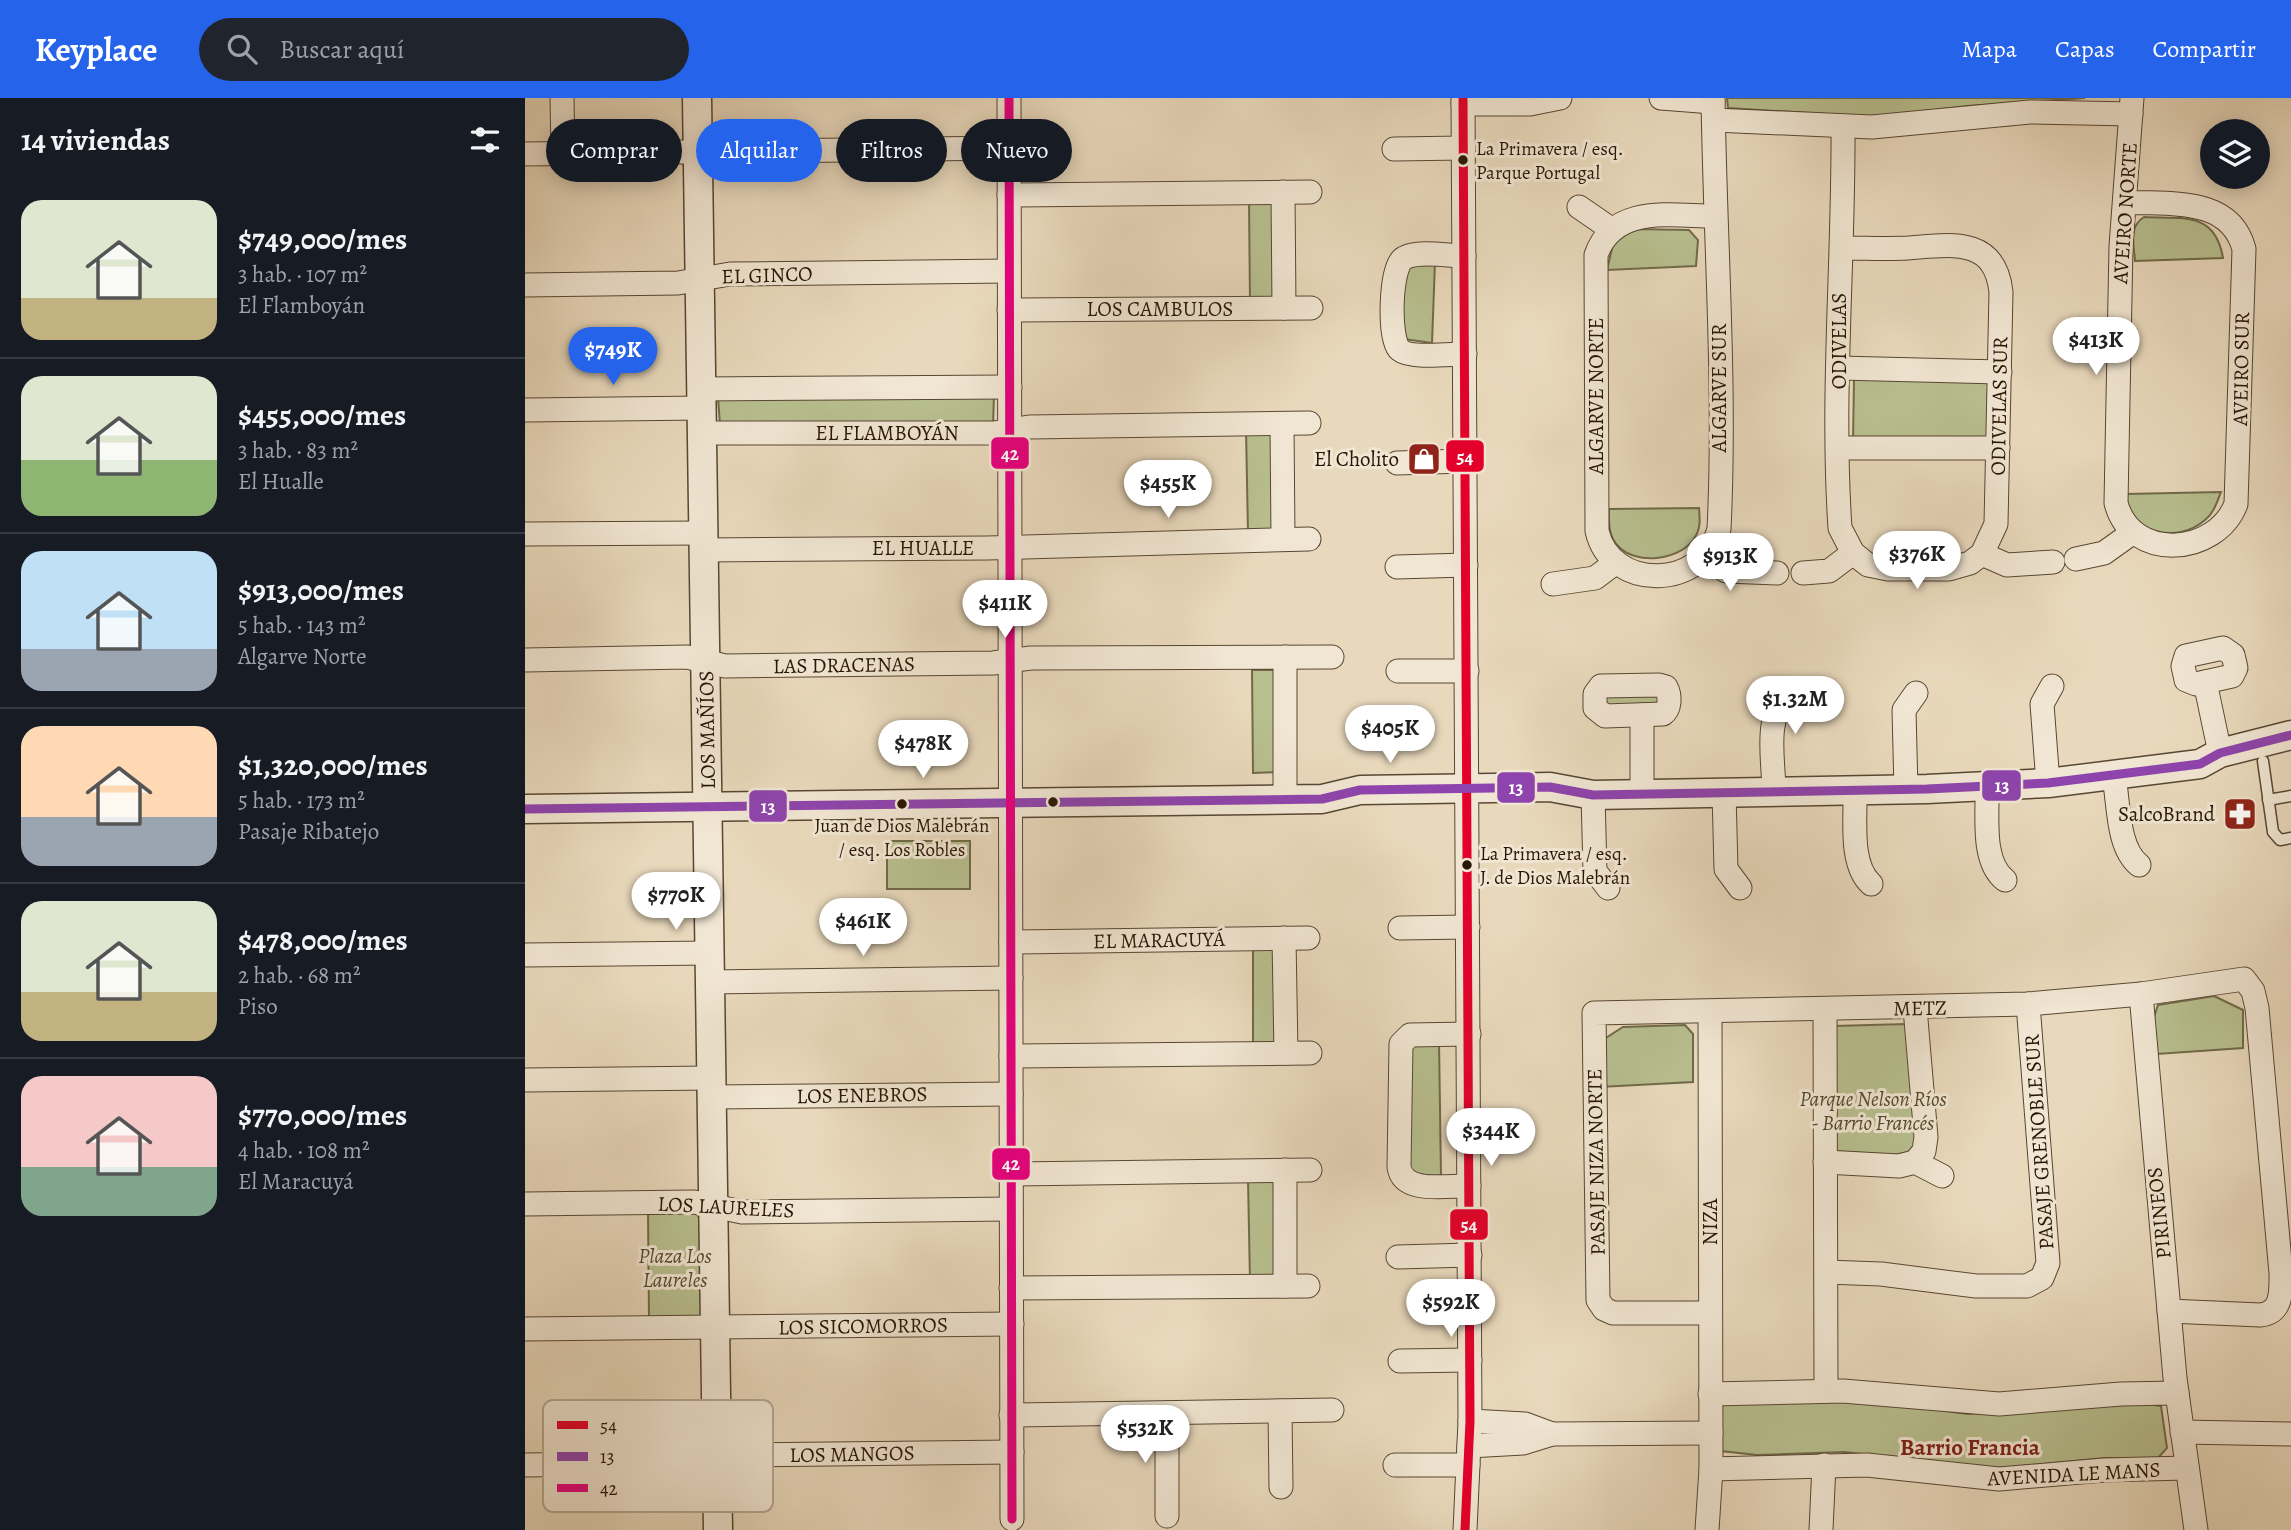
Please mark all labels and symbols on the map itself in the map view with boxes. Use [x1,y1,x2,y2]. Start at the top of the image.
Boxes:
place label: La Primavera / esq. Parque Portugal [1476,136,1624,186]
street label: AVEIRO NORTE [2106,141,2144,286]
marker: La Primavera / esq. Parque Portugal [1456,153,1470,167]
street label: EL GINCO [721,259,813,291]
street label: ODIVELAS [1825,293,1853,389]
street label: LOS CAMBULOS [1087,295,1233,323]
street label: AVEIRO SUR [2226,312,2256,427]
street label: ALGARVE NORTE [1582,317,1610,476]
pin: $413K [2047,317,2145,377]
street label: ALGARVE SUR [1705,323,1733,454]
pin: $749K [564,328,662,387]
street label: ODIVELAS SUR [1984,336,2014,476]
street label: EL FLAMBOYÁN [815,419,959,447]
line badge: 42 [990,436,1030,470]
line badge: 54 [1445,439,1485,473]
shop icon: El Cholito [1405,440,1443,478]
text: 42 [1001,441,1019,467]
text: 54 [1456,444,1474,470]
place label: El Cholito [1314,445,1399,473]
pin: $455K [1119,460,1217,520]
pin: $376K [1868,532,1966,591]
pin: $913K [1681,533,1779,593]
street label: EL HUALLE [872,534,974,562]
pin: $411K [956,580,1054,640]
street label: LAS DRACENAS [773,650,915,680]
street label: LOS MAÑÍOS [692,670,722,790]
pin: $1.32M [1738,676,1852,736]
pin: $405K [1341,706,1439,765]
pin: $478K [874,720,972,780]
line badge: 13 [1981,769,2022,802]
line badge: 13 [1496,771,1536,804]
text: 13 [1995,773,2009,799]
text: 13 [1509,775,1523,801]
line badge: 13 [748,789,788,823]
text: 13 [761,794,775,820]
unlabelled marker [1046,795,1060,809]
pharmacy icon: SalcoBrand [2221,795,2259,833]
marker: Juan de Dios Malebrán / esq. Los Robles [895,797,909,811]
place label: SalcoBrand [2118,800,2216,828]
place label: Juan de Dios Malebrán / esq. Los Robles [815,813,989,863]
place label: La Primavera / esq. J. de Dios Malebrán [1480,841,1630,891]
marker: La Primavera / esq. J. de Dios Malebrán [1460,858,1474,872]
pin: $770K [627,872,725,932]
pin: $461K [814,898,912,958]
street label: EL MARACUYÁ [1093,925,1226,955]
street label: METZ [1893,994,1947,1022]
street label: PASAJE GRENOBLE SUR [2017,1033,2061,1251]
street label: PASAJE NIZA NORTE [1580,1068,1612,1256]
street label: LOS ENEBROS [796,1080,928,1110]
park label: Parque Nelson Ríos - Barrio Francés [1799,1085,1947,1137]
pin: $344K [1442,1108,1540,1168]
line badge: 42 [991,1147,1031,1181]
text: 42 [1002,1151,1020,1177]
street label: PIRINEOS [2140,1166,2178,1260]
street label: LOS LAURELES [657,1189,795,1225]
street label: NIZA [1696,1198,1724,1245]
line badge: 54 [1449,1208,1489,1241]
text: 54 [1460,1212,1478,1238]
park label: Plaza Los Laureles [638,1242,712,1294]
pin: $592K [1402,1280,1500,1339]
street label: LOS SICOMORROS [778,1311,948,1341]
legend [543,1400,773,1512]
pin: $532K [1096,1406,1194,1465]
text: 54 [600,1413,617,1439]
district label: Barrio Francia [1900,1432,2040,1463]
street label: LOS MANGOS [789,1439,915,1469]
text: 13 [600,1444,614,1470]
street label: AVENIDA LE MANS [1986,1455,2161,1493]
text: 42 [600,1476,618,1502]

